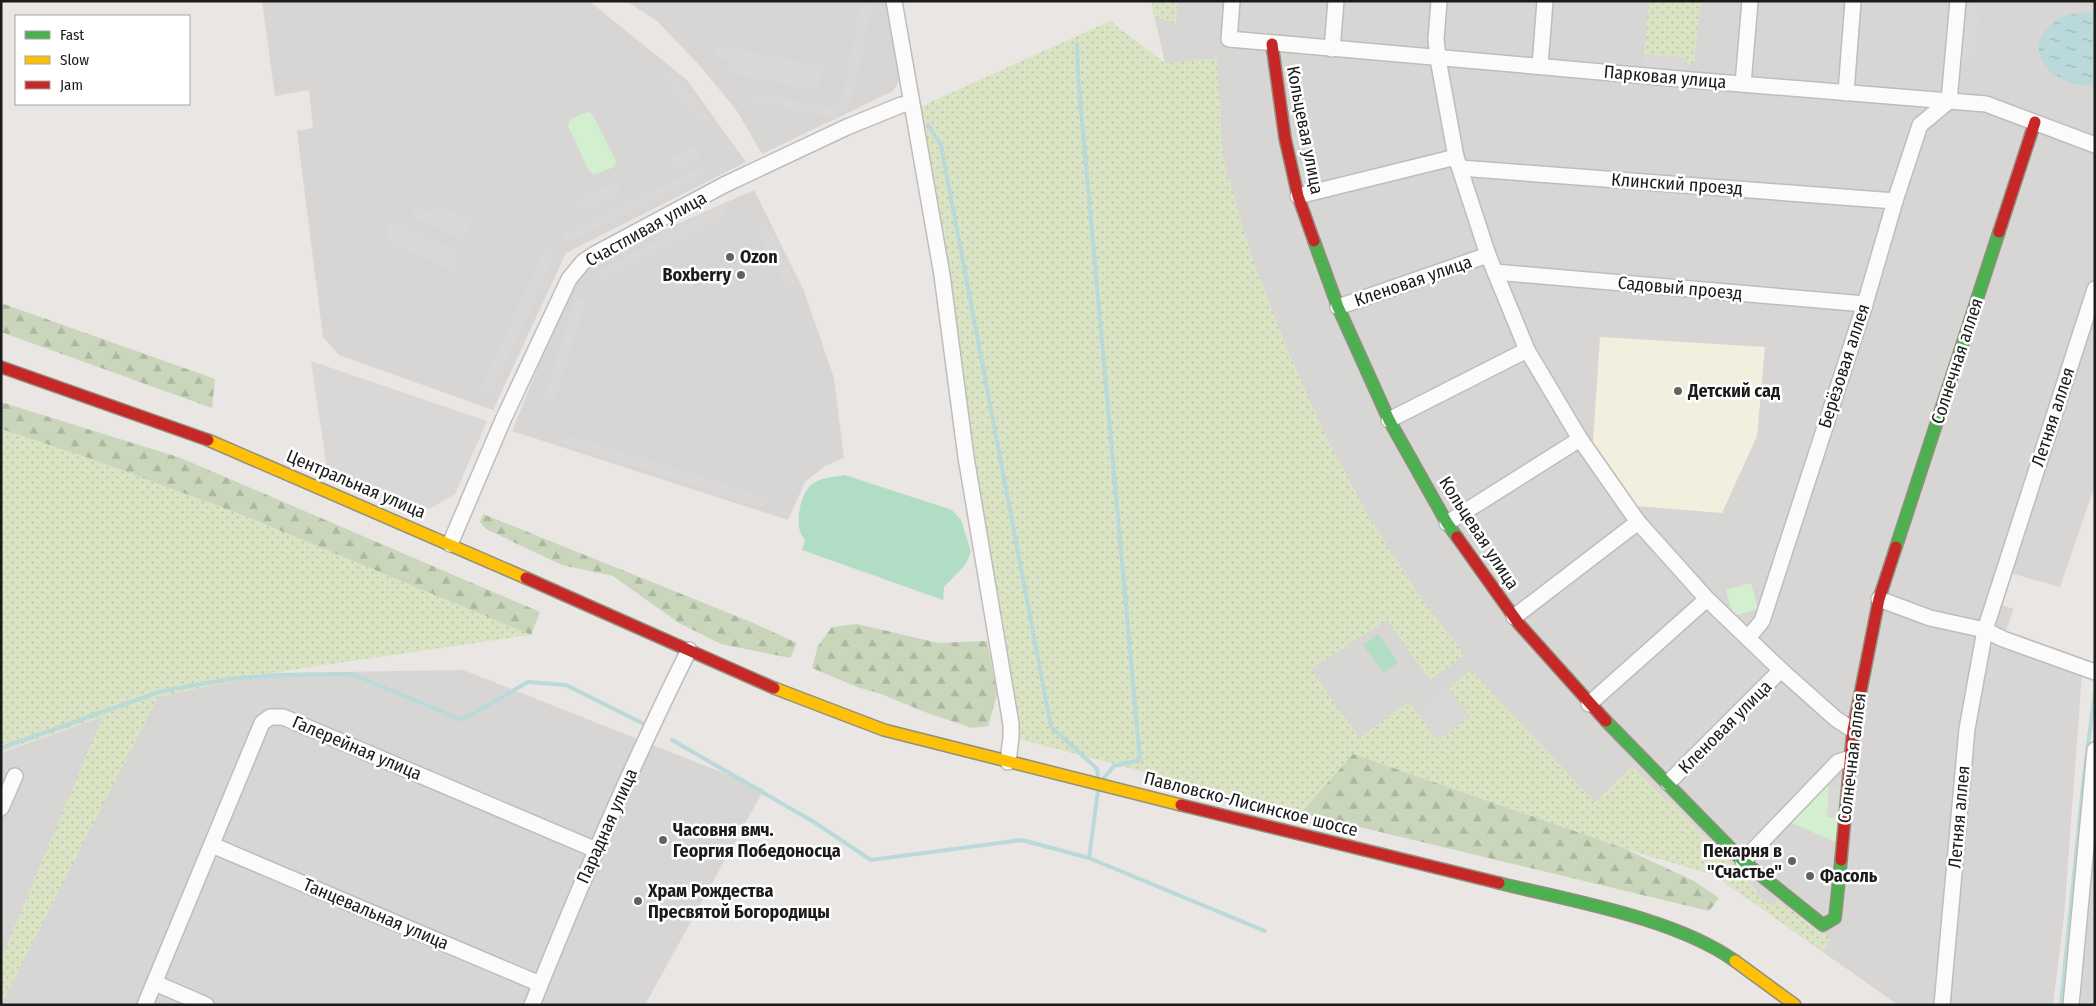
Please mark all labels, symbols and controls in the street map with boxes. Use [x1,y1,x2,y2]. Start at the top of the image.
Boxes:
legend [15,15,190,105]
text: Fast [60,26,84,44]
text: Slow [60,51,89,69]
street label: Парковая улица [1603,61,1727,93]
street label: Кольцевая улица [1282,64,1328,196]
text: Jam [60,76,83,94]
street label: Клинский проезд [1611,168,1743,200]
street label: Счастливая улица [582,187,711,271]
place label: Ozon [740,246,778,268]
marker: Ozon [724,251,736,263]
street label: Кленовая улица [1351,251,1475,311]
place label: Boxberry [662,264,731,286]
marker: Boxberry [735,269,747,281]
street label: Садовый проезд [1617,272,1743,304]
street label: Солнечная аллея [1926,295,1988,427]
street label: Берёзовая аллея [1814,301,1874,431]
street label: Летняя аллея [2027,365,2079,469]
place label: Детский сад [1687,380,1780,402]
marker: Детский сад [1672,385,1684,397]
street label: Центральная улица [283,445,429,523]
street label: Кольцевая улица [1434,472,1524,594]
street label: Кленовая улица [1674,676,1776,778]
street label: Солнечная аллея [1833,692,1871,824]
street label: Галерейная улица [289,711,425,785]
street label: Парадная улица [572,765,642,887]
street label: Летняя аллея [1944,765,1974,869]
street label: Павловско-Лисинское шоссе [1142,767,1360,841]
place label: Часовня вмч. Георгия Победоносца [673,819,841,862]
marker: Часовня вмч. Георгия Победоносца [657,834,669,846]
place label: Пекарня в "Счастье" [1703,840,1782,883]
marker: Пекарня в "Счастье" [1786,855,1798,867]
place label: Фасоль [1820,865,1878,887]
marker: Фасоль [1804,870,1816,882]
street label: Танцевальная улица [300,873,452,955]
place label: Храм Рождества Пресвятой Богородицы [647,880,830,923]
marker: Храм Рождества Пресвятой Богородицы [632,895,644,907]

